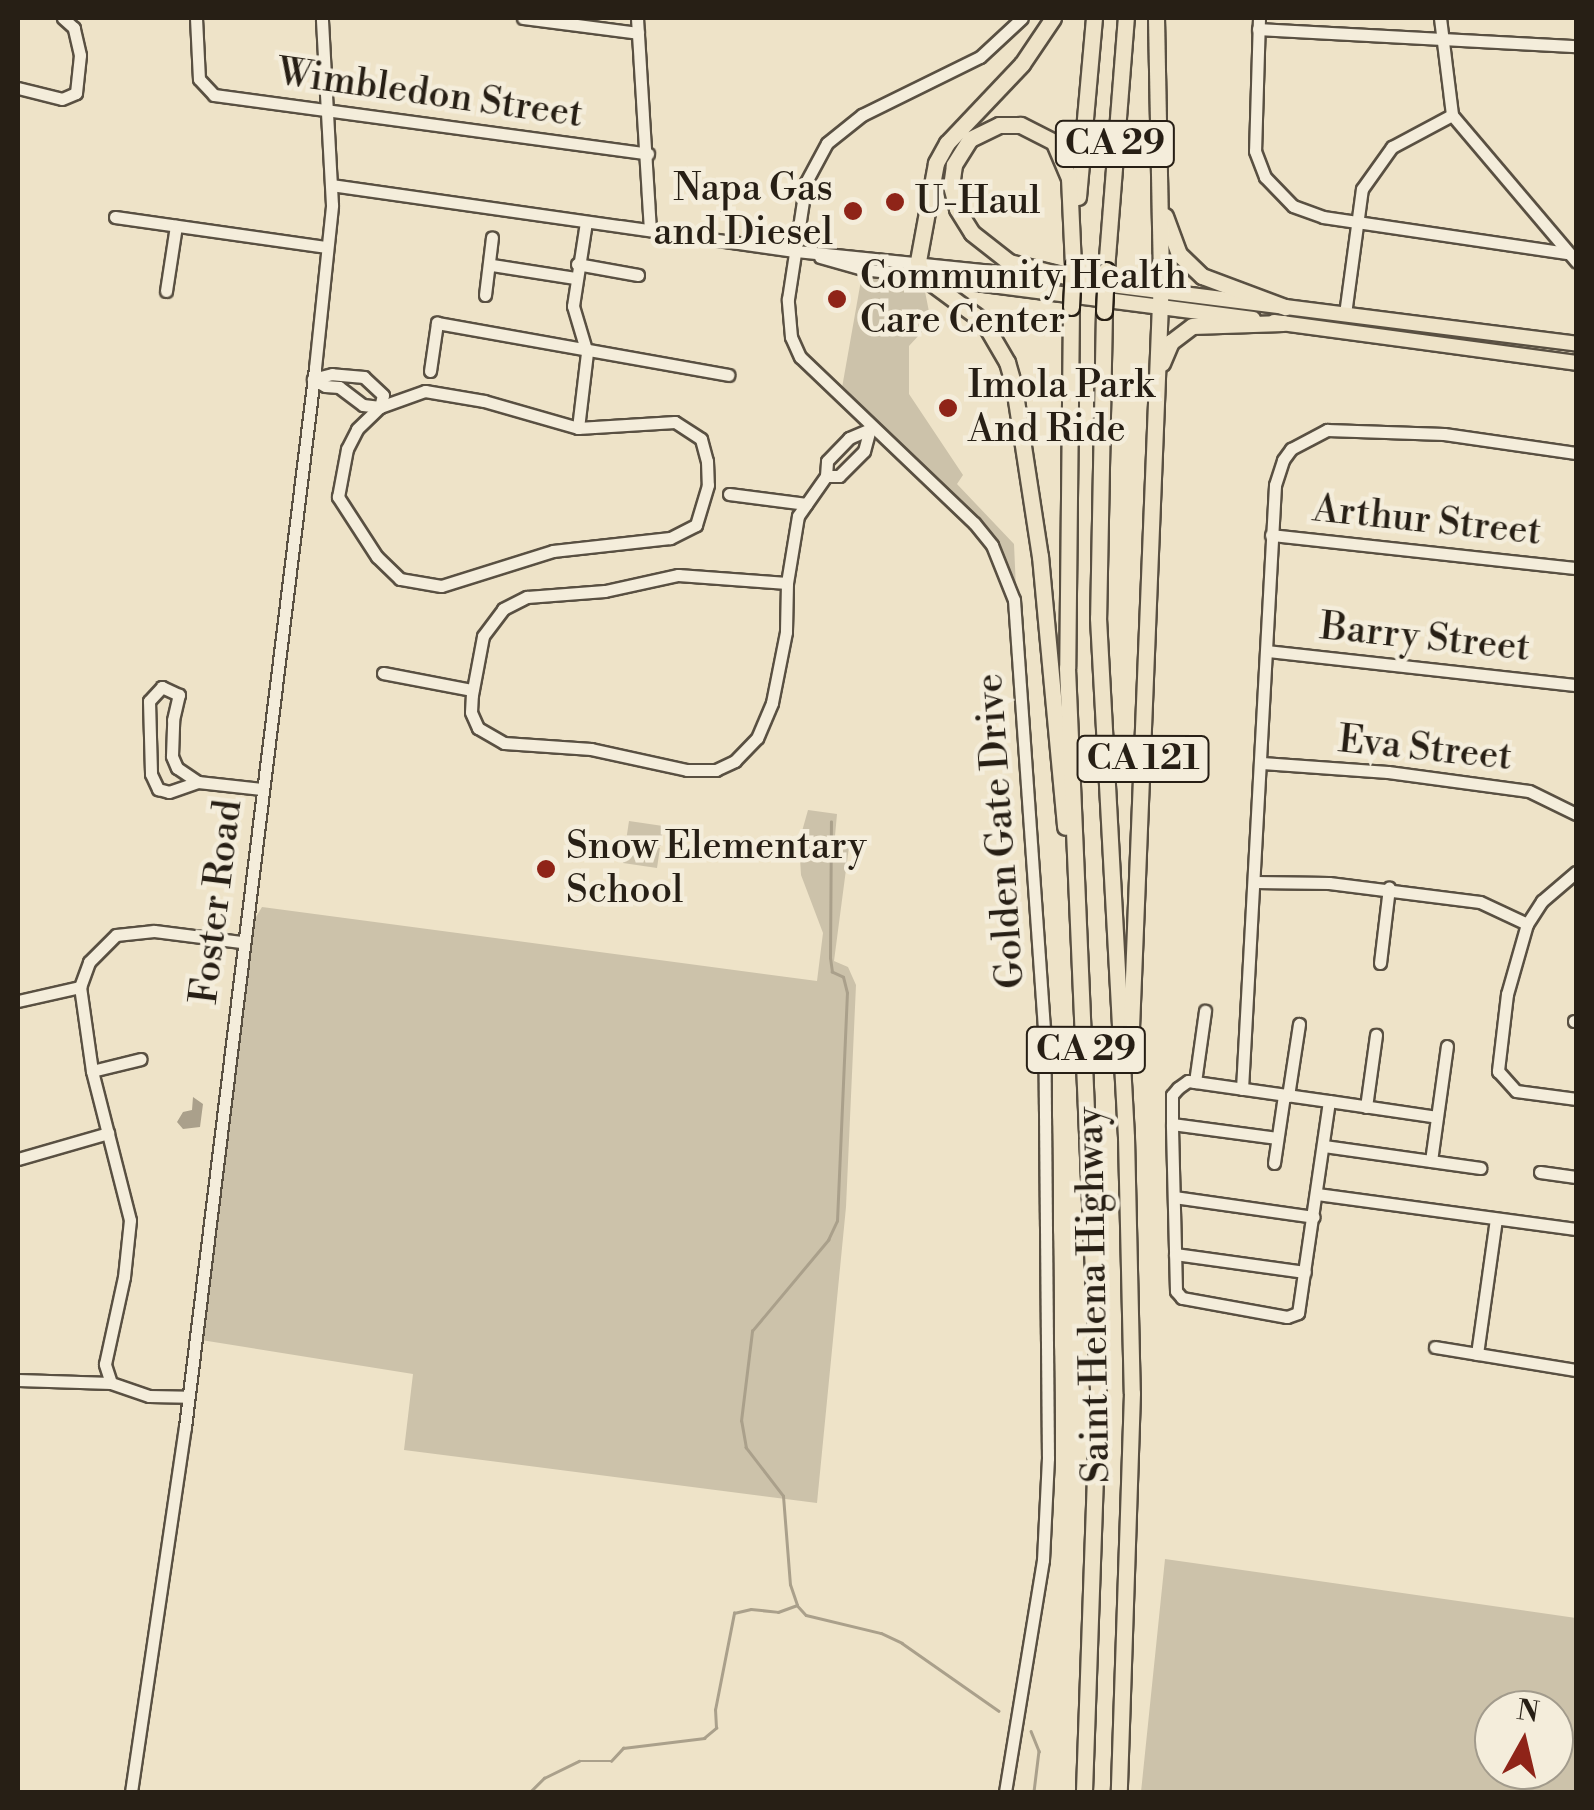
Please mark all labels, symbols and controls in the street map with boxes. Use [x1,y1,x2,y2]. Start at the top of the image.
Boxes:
street label: Wimbledon Street [275,50,585,138]
road number: CA 29 [1052,114,1178,174]
place label: Napa Gas and Diesel [653,166,833,255]
place label: U-Haul [915,179,1041,225]
marker: U-Haul [884,191,906,213]
marker: Napa Gas and Diesel [842,200,864,222]
place label: Community Health Care Center [860,254,1187,343]
marker: Community Health Care Center [824,286,850,312]
place label: Imola Park And Ride [968,363,1154,452]
marker: Imola Park And Ride [937,397,959,419]
street label: Arthur Street [1311,486,1543,556]
street label: Barry Street [1318,604,1532,672]
street label: Golden Gate Drive [967,672,1035,990]
street label: Eva Street [1336,717,1514,781]
road number: CA 121 [1076,729,1210,789]
street label: Foster Road [182,797,252,1007]
place label: Snow Elementary School [566,824,866,914]
marker: Snow Elementary School [535,858,557,880]
road number: CA 29 [1024,1020,1148,1080]
street label: Saint Helena Highway [1068,1107,1120,1483]
north arrow [1474,1690,1574,1790]
text: N [1515,1693,1541,1731]

